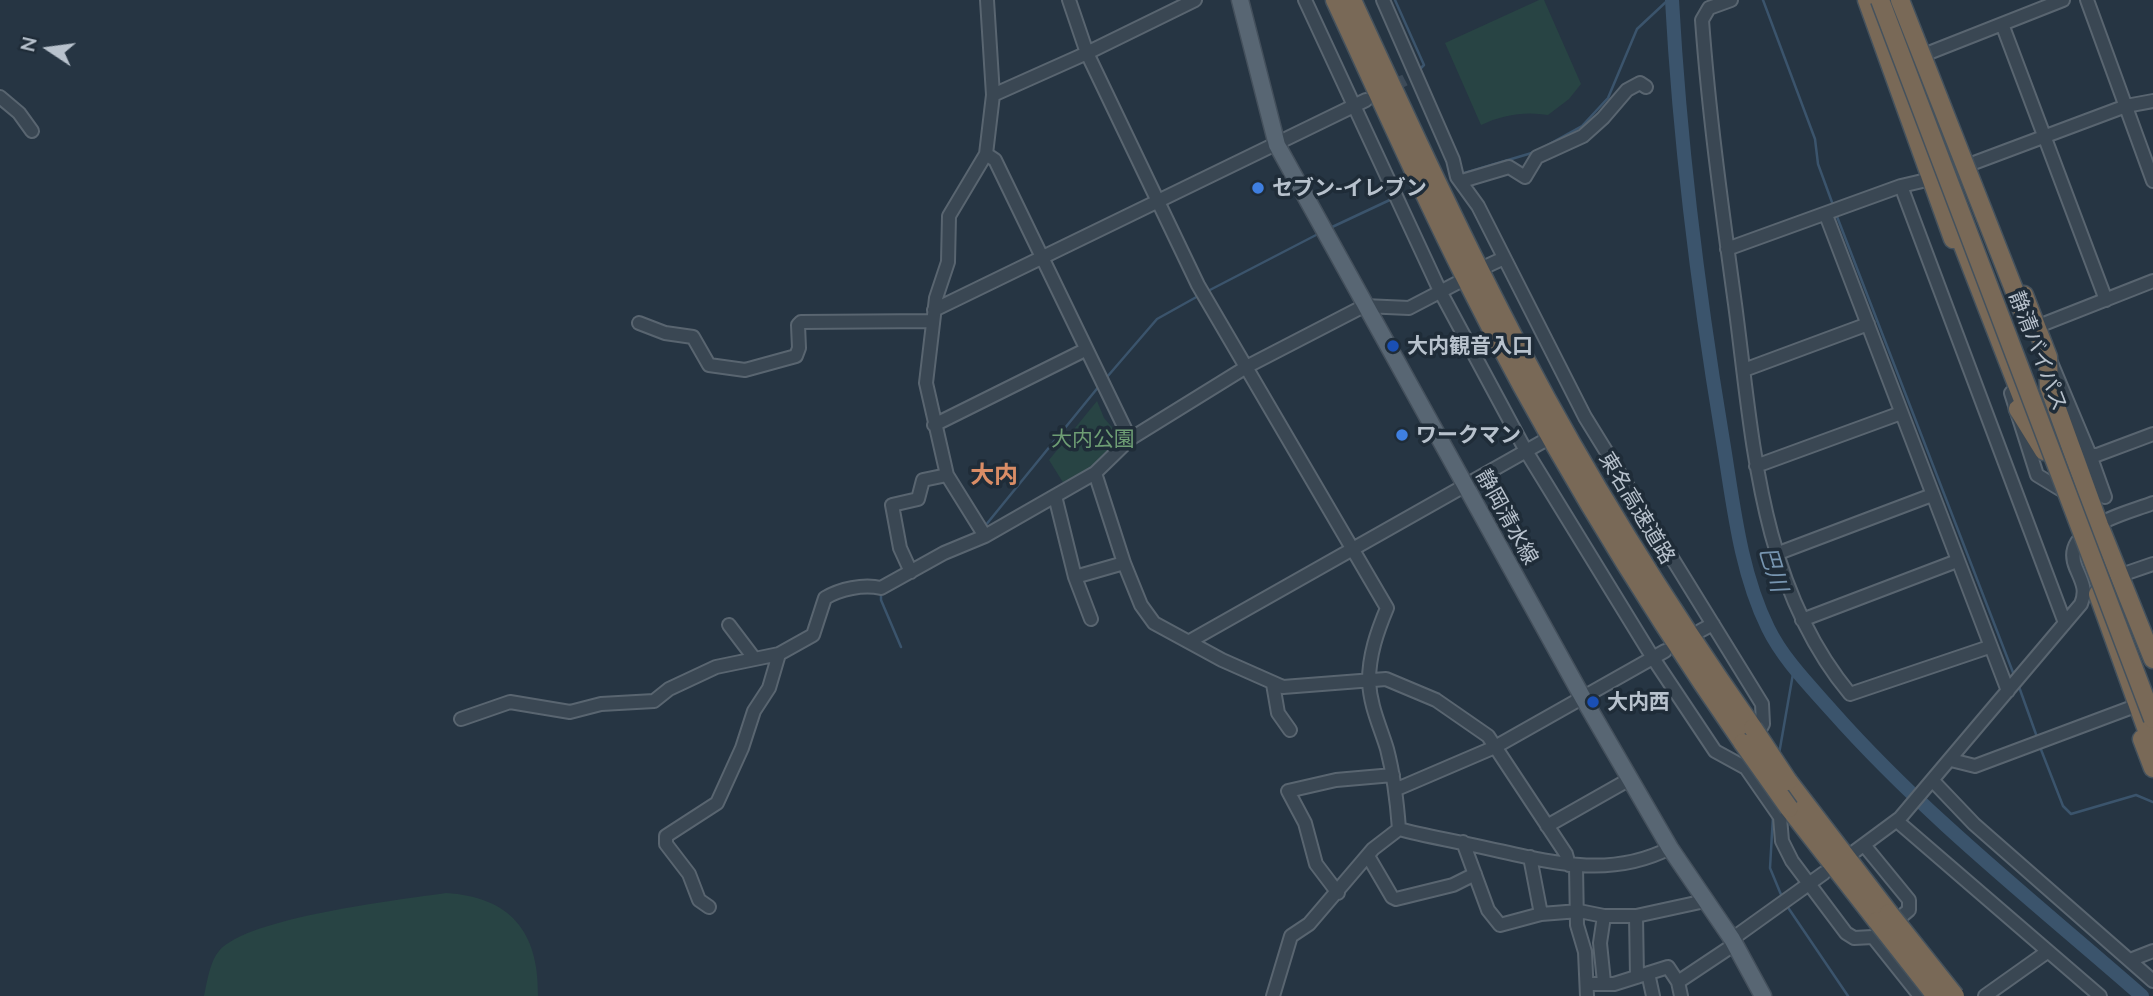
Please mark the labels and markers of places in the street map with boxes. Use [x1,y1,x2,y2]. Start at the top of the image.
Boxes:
place label: セブン-イレブン [1272,175,1427,201]
marker: セブン-イレブン [1250,180,1266,196]
place label: 大内観音入口 [1407,333,1533,359]
marker: 大内観音入口 [1385,338,1401,354]
place label: ワークマン [1416,422,1521,448]
marker: ワークマン [1394,427,1410,443]
place label: 大内西 [1607,689,1670,715]
marker: 大内西 [1585,694,1601,710]

